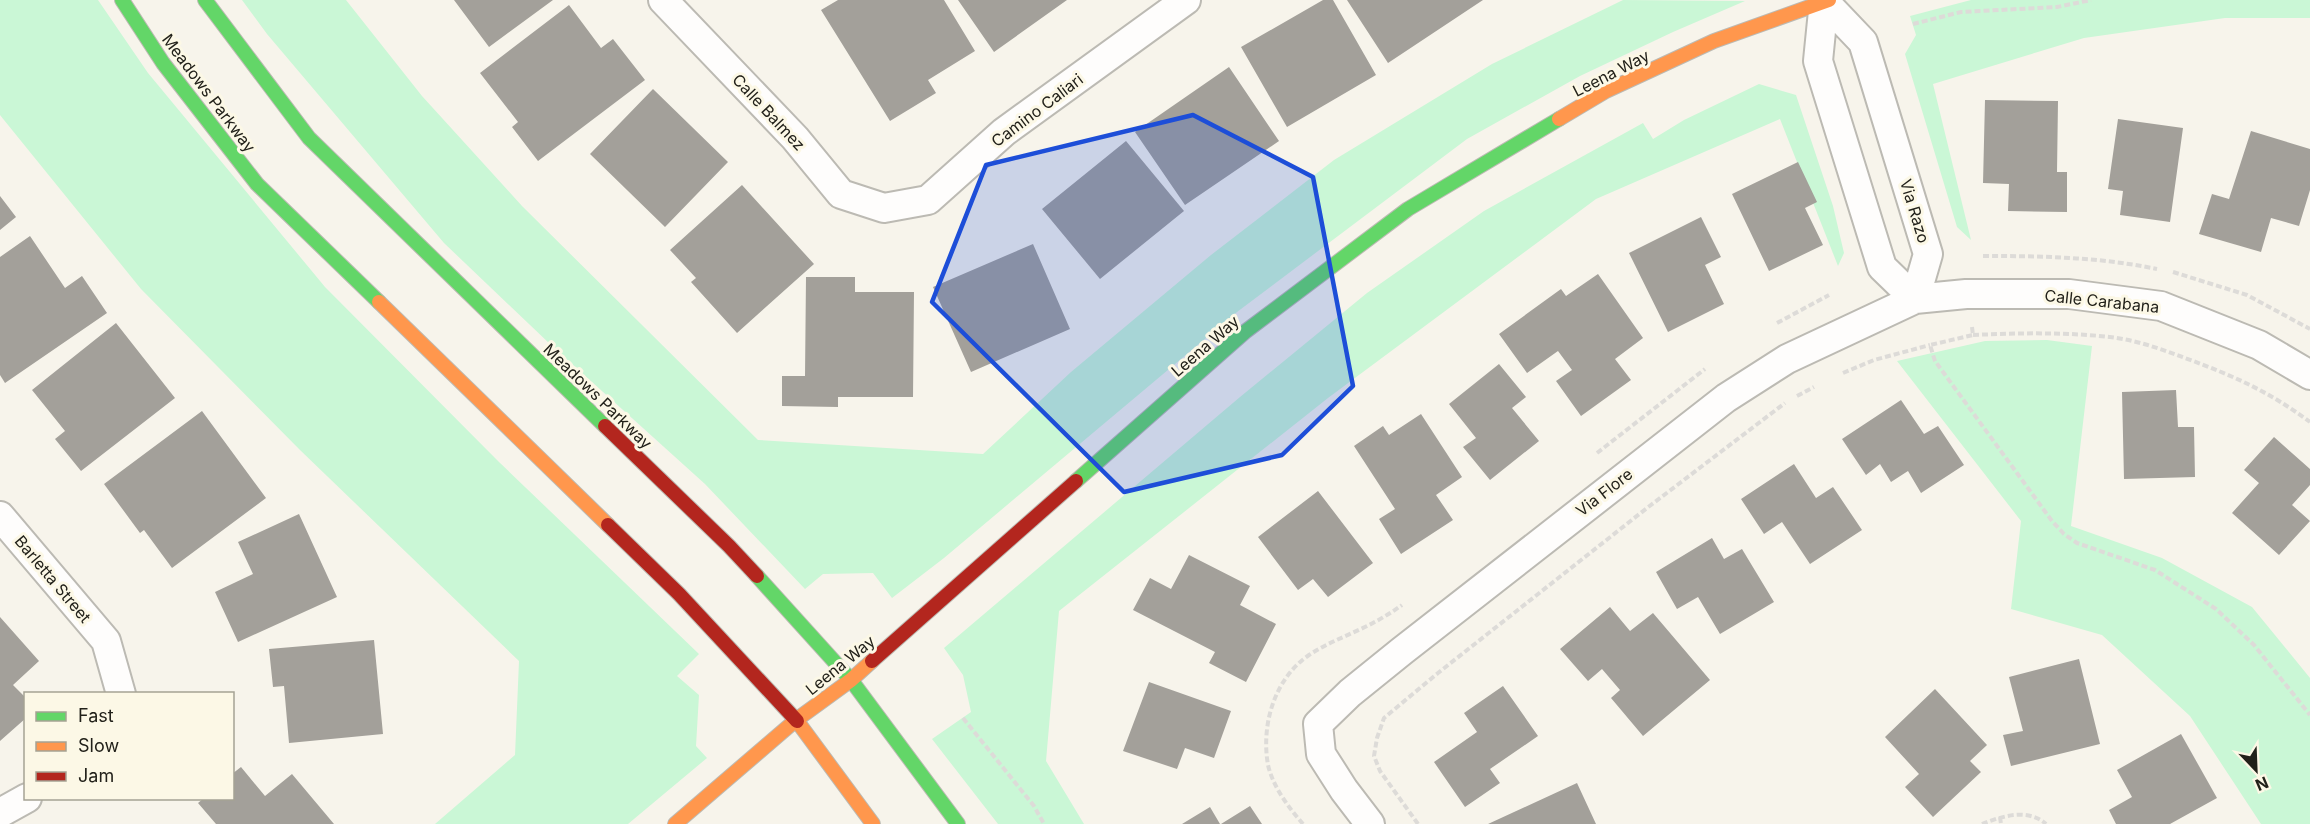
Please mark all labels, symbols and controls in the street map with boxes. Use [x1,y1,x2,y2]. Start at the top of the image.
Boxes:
street label: Meadows Parkway [158,30,260,156]
street label: Leena Way [1569,45,1653,101]
street label: Camino Caliari [987,69,1087,151]
street label: Calle Balmez [728,70,810,154]
street label: Via Razo [1896,177,1934,245]
street label: Calle Carabana [2044,285,2160,317]
street label: Leena Way [1167,311,1243,381]
street label: Meadows Parkway [540,339,656,453]
street label: Via Flore [1572,464,1636,520]
street label: Barletta Street [11,531,95,627]
street label: Leena Way [801,631,879,699]
legend [24,692,234,800]
text: Fast [78,705,114,726]
text: Slow [78,735,119,756]
north arrow [2226,740,2286,800]
text: Jam [78,765,114,786]
text: N [2252,772,2271,795]

